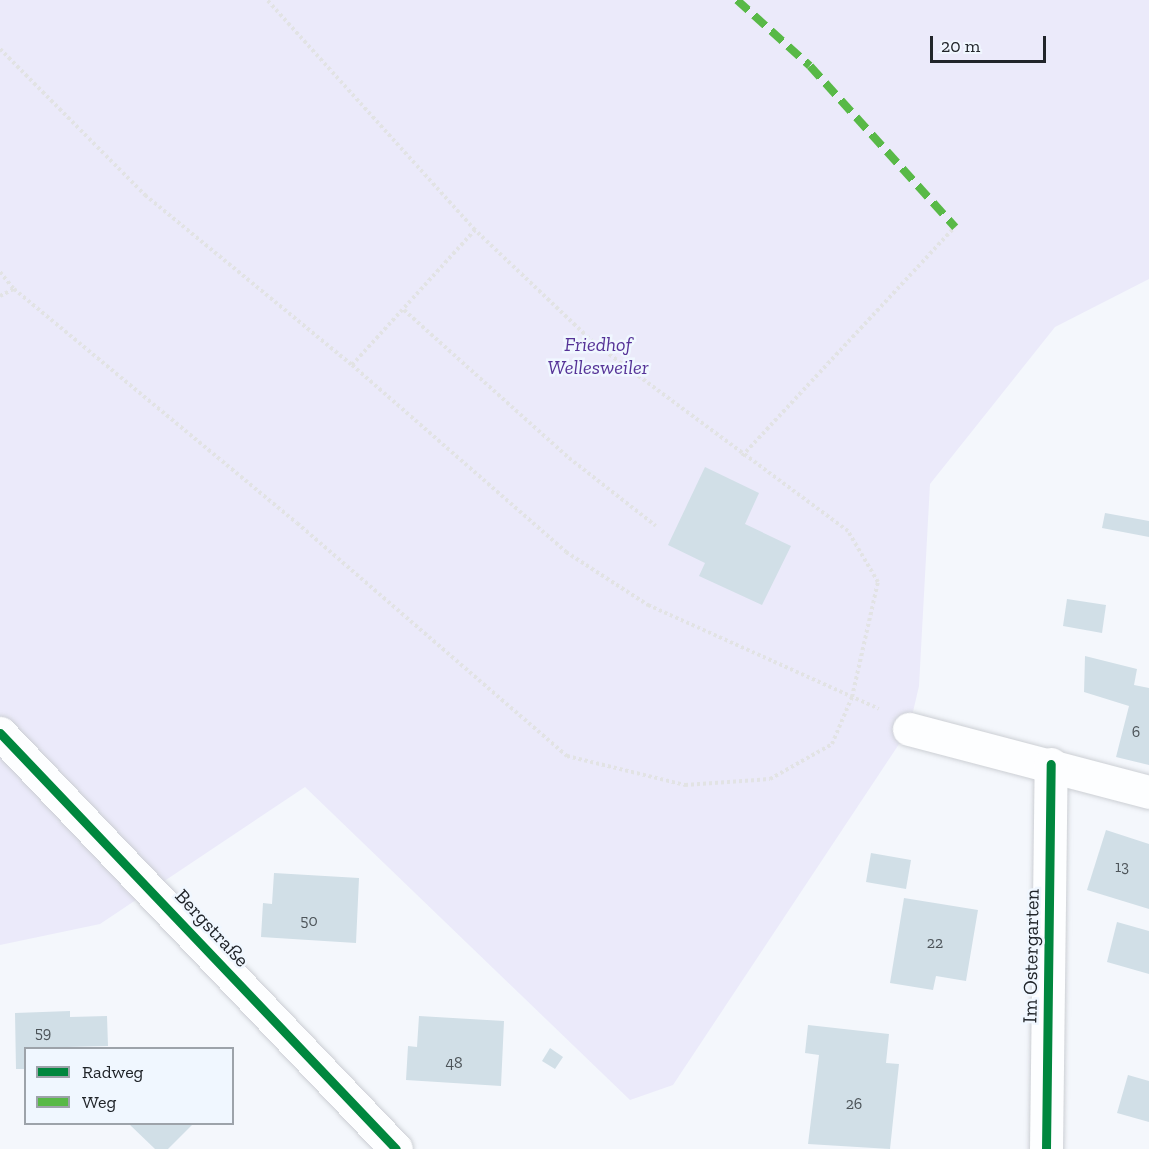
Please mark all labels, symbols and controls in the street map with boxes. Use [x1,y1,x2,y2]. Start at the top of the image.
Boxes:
scale bar [933,24,1048,62]
text: 20 m [941,35,980,57]
park label: Friedhof Wellesweiler [547,332,649,379]
house number: 6 [1132,722,1140,742]
house number: 13 [1115,857,1129,877]
street label: Bergstraße [170,884,254,972]
street label: Im Ostergarten [1018,889,1044,1023]
house number: 50 [300,911,318,931]
house number: 22 [927,933,943,953]
house number: 59 [35,1023,51,1043]
legend [24,1047,234,1125]
house number: 48 [445,1053,463,1073]
text: Radweg [82,1061,143,1083]
text: Weg [82,1091,116,1113]
house number: 26 [846,1094,862,1114]

